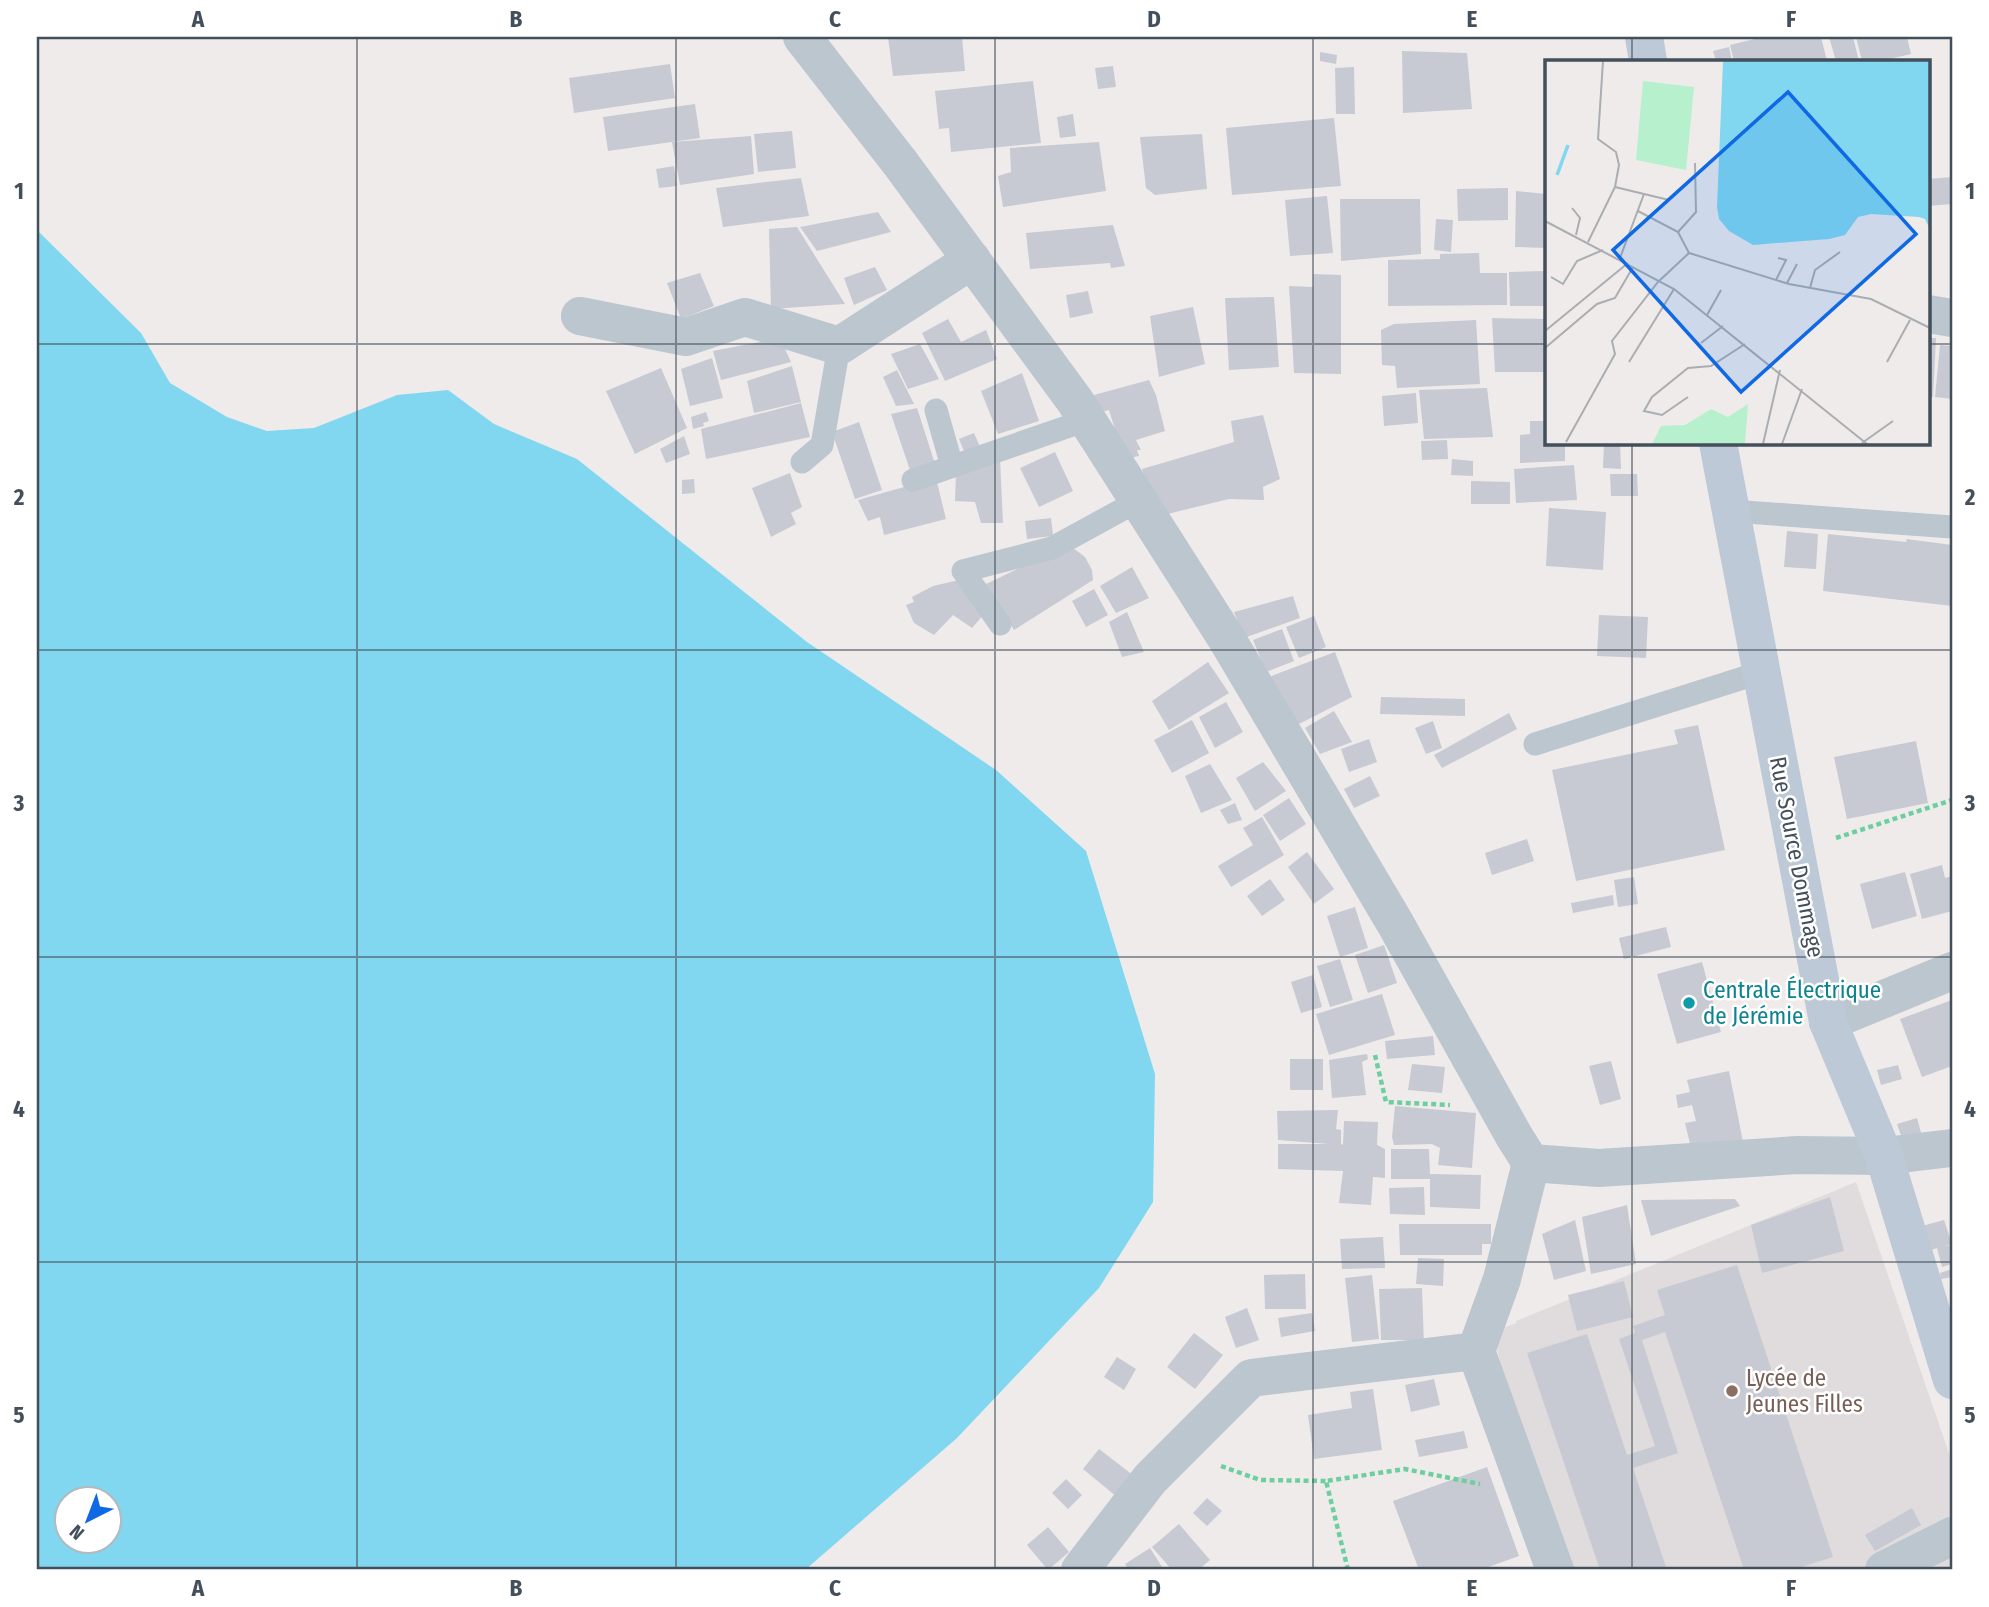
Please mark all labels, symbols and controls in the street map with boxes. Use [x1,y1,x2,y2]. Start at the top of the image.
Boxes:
text: A [191,5,205,33]
text: B [510,5,523,33]
text: C [829,5,841,33]
text: D [1147,5,1161,33]
text: E [1467,5,1478,33]
text: F [1786,5,1796,33]
inset map [1545,60,1930,444]
text: 1 [14,177,24,205]
text: 1 [1965,177,1975,205]
text: 2 [13,483,25,511]
text: 2 [1964,483,1976,511]
street label: Rue Source Dommage [1764,754,1830,960]
text: 3 [13,789,25,817]
text: 3 [1964,789,1976,817]
place label: Centrale Électrique de Jérémie [1703,975,1881,1030]
marker: Centrale Électrique de Jérémie [1681,995,1697,1011]
text: 4 [13,1095,25,1123]
text: 4 [1964,1095,1976,1123]
place label: Lycée de Jeunes Filles [1746,1364,1863,1418]
marker: Lycée de Jeunes Filles [1724,1383,1740,1399]
text: 5 [13,1401,25,1429]
text: 5 [1964,1401,1976,1429]
north arrow [52,1484,122,1554]
text: N [65,1520,89,1545]
text: A [191,1574,205,1602]
text: B [510,1574,523,1602]
text: C [829,1574,841,1602]
text: D [1147,1574,1161,1602]
text: E [1467,1574,1478,1602]
text: F [1786,1574,1796,1602]

